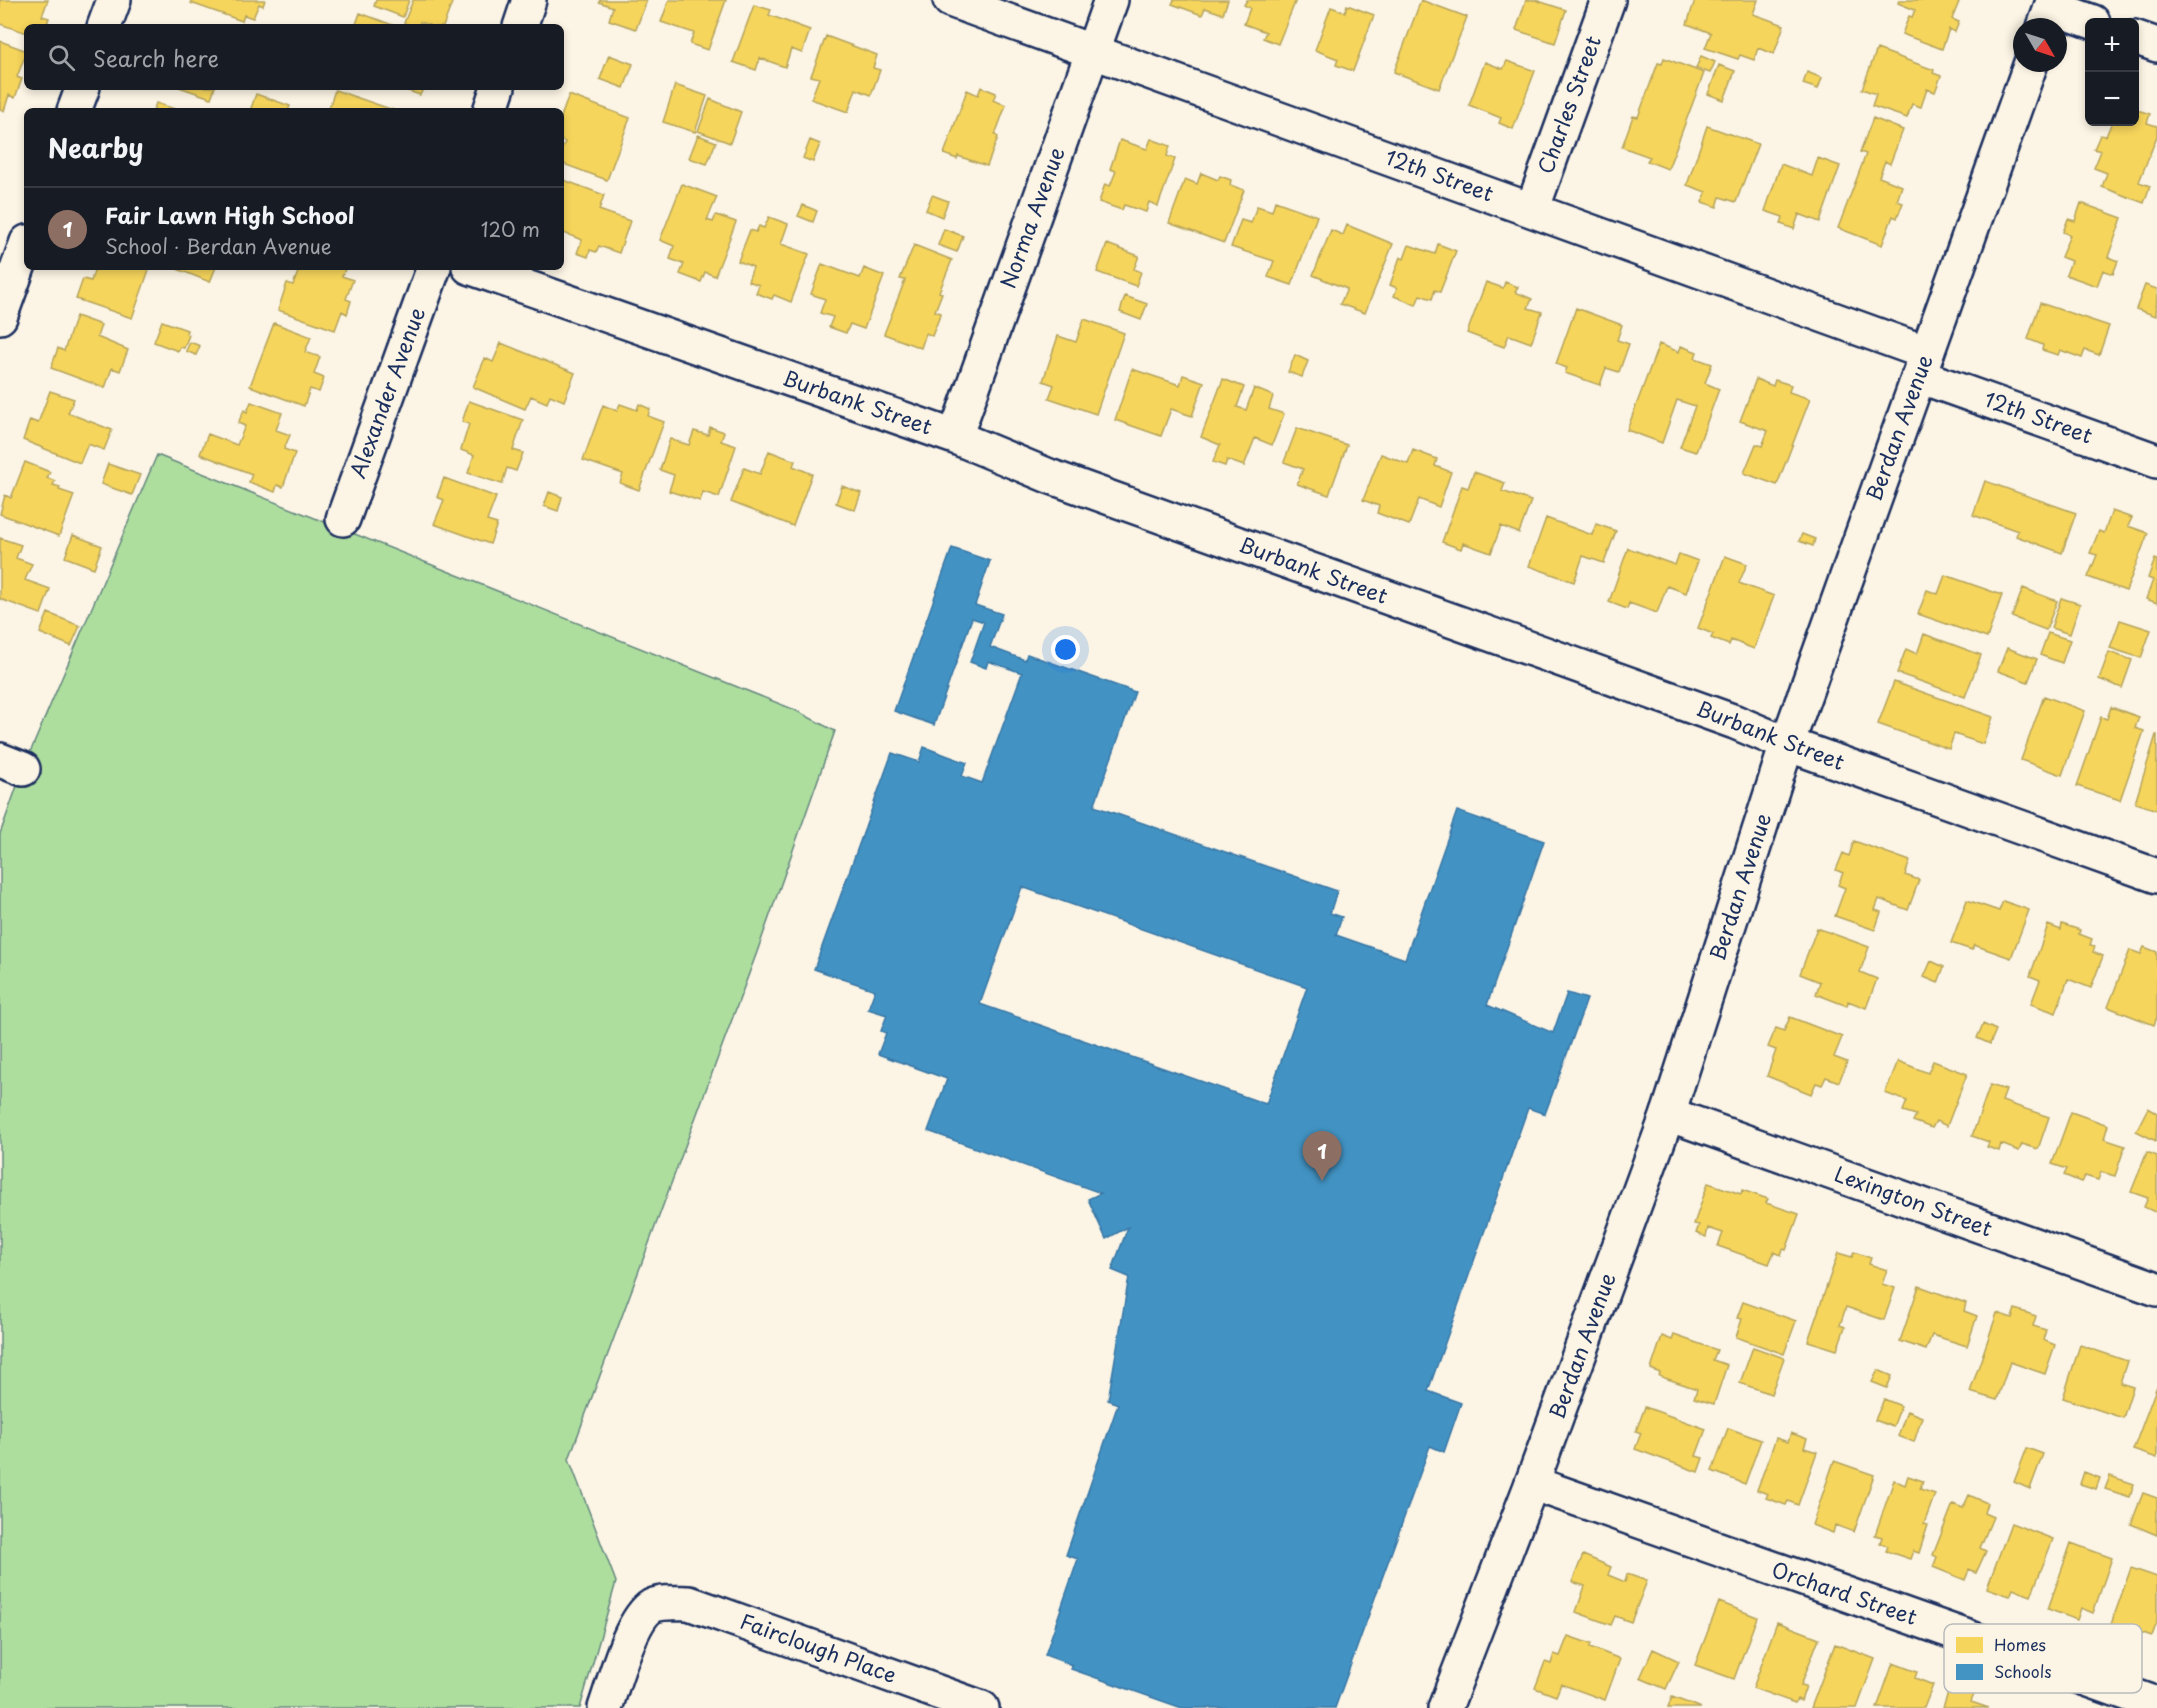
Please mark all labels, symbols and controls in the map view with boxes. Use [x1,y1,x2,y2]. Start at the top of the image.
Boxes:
north arrow [2013,18,2067,72]
map controls [2085,18,2139,126]
button: + [2085,18,2139,72]
search box [24,24,564,90]
street label: Charles Street [1528,31,1608,178]
icon: search [45,41,78,74]
text: Search here [93,41,219,74]
button: − [2085,72,2139,126]
text: Nearby [48,128,143,167]
street label: 12th Street [1381,140,1498,208]
street label: Norma Avenue [991,142,1072,292]
text: Fair Lawn High School [105,198,354,231]
text: 1 [63,214,72,244]
text: 120 m [481,214,540,244]
text: School · Berdan Avenue [105,231,332,261]
street label: Alexander Avenue [340,302,432,482]
street label: Berdan Avenue [1857,350,1939,505]
street label: Burbank Street [779,361,937,442]
street label: 12th Street [1980,382,2097,450]
street label: Burbank Street [1235,527,1393,611]
your location [1051,635,1080,664]
street label: Burbank Street [1692,691,1849,777]
street label: Berdan Avenue [1700,809,1778,964]
pin: 1 [1302,1132,1342,1181]
street label: Lexington Street [1830,1157,1997,1243]
street label: Berdan Avenue [1540,1268,1622,1423]
street label: Orchard Street [1768,1552,1922,1632]
street label: Fairclough Place [736,1604,901,1690]
legend [1944,1624,2142,1693]
text: Homes [1994,1632,2046,1656]
text: Schools [1994,1659,2052,1683]

